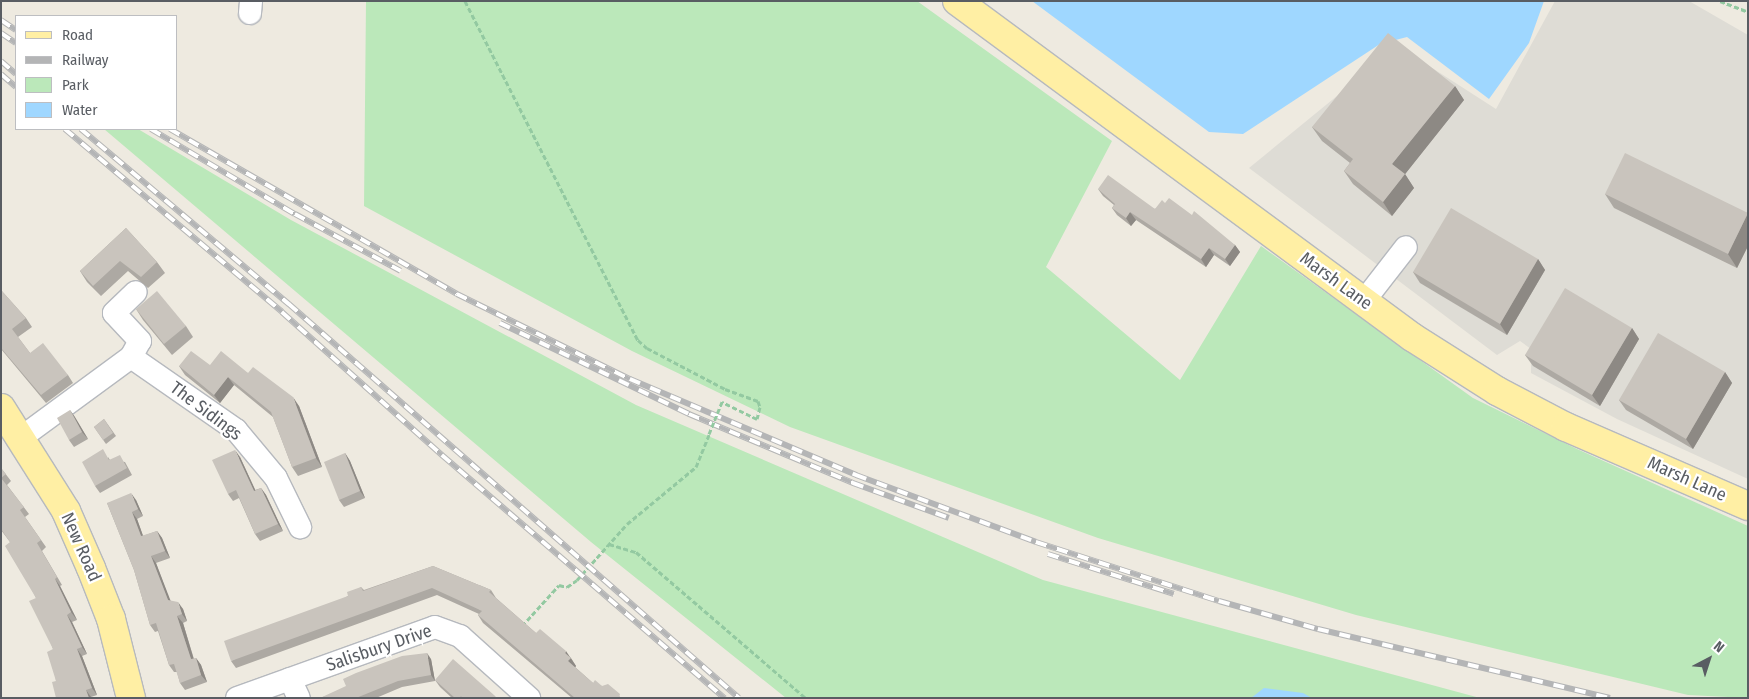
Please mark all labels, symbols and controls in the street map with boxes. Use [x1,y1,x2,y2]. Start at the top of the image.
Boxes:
legend [15,15,178,130]
text: Road [62,26,93,44]
text: Railway [62,51,109,69]
text: Park [62,76,89,94]
text: Water [62,101,97,119]
street label: Marsh Lane [1296,248,1376,314]
street label: The Sidings [166,377,246,445]
street label: Marsh Lane [1644,452,1730,506]
street label: New Road [56,509,106,585]
street label: Salisbury Drive [323,620,435,676]
north arrow [1684,634,1734,684]
text: N [1710,638,1728,656]

